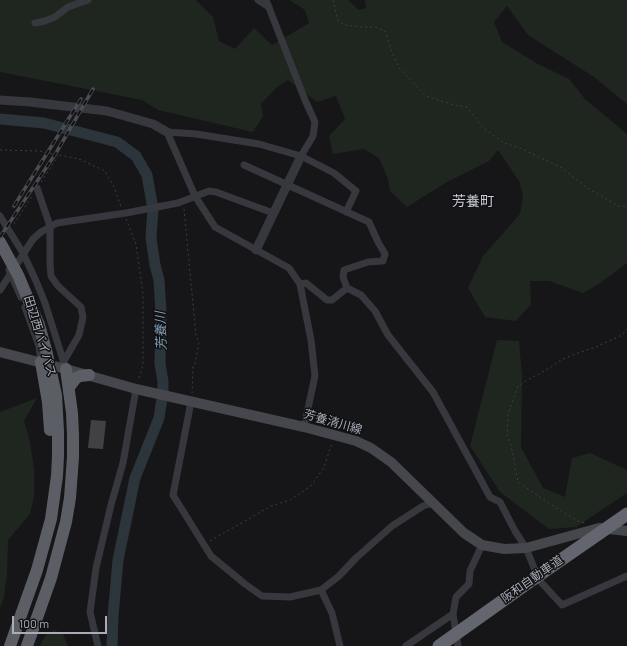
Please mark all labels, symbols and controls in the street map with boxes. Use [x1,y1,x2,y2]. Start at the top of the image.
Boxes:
district label: 芳養町 [452,193,494,209]
street label: 田辺西バイパス [21,294,59,378]
water label: 芳養川 [153,311,169,351]
street label: 芳養清川線 [302,407,364,437]
street label: 阪和自動車道 [498,552,566,606]
scale bar [14,608,109,634]
text: 100 m [19,616,49,630]

